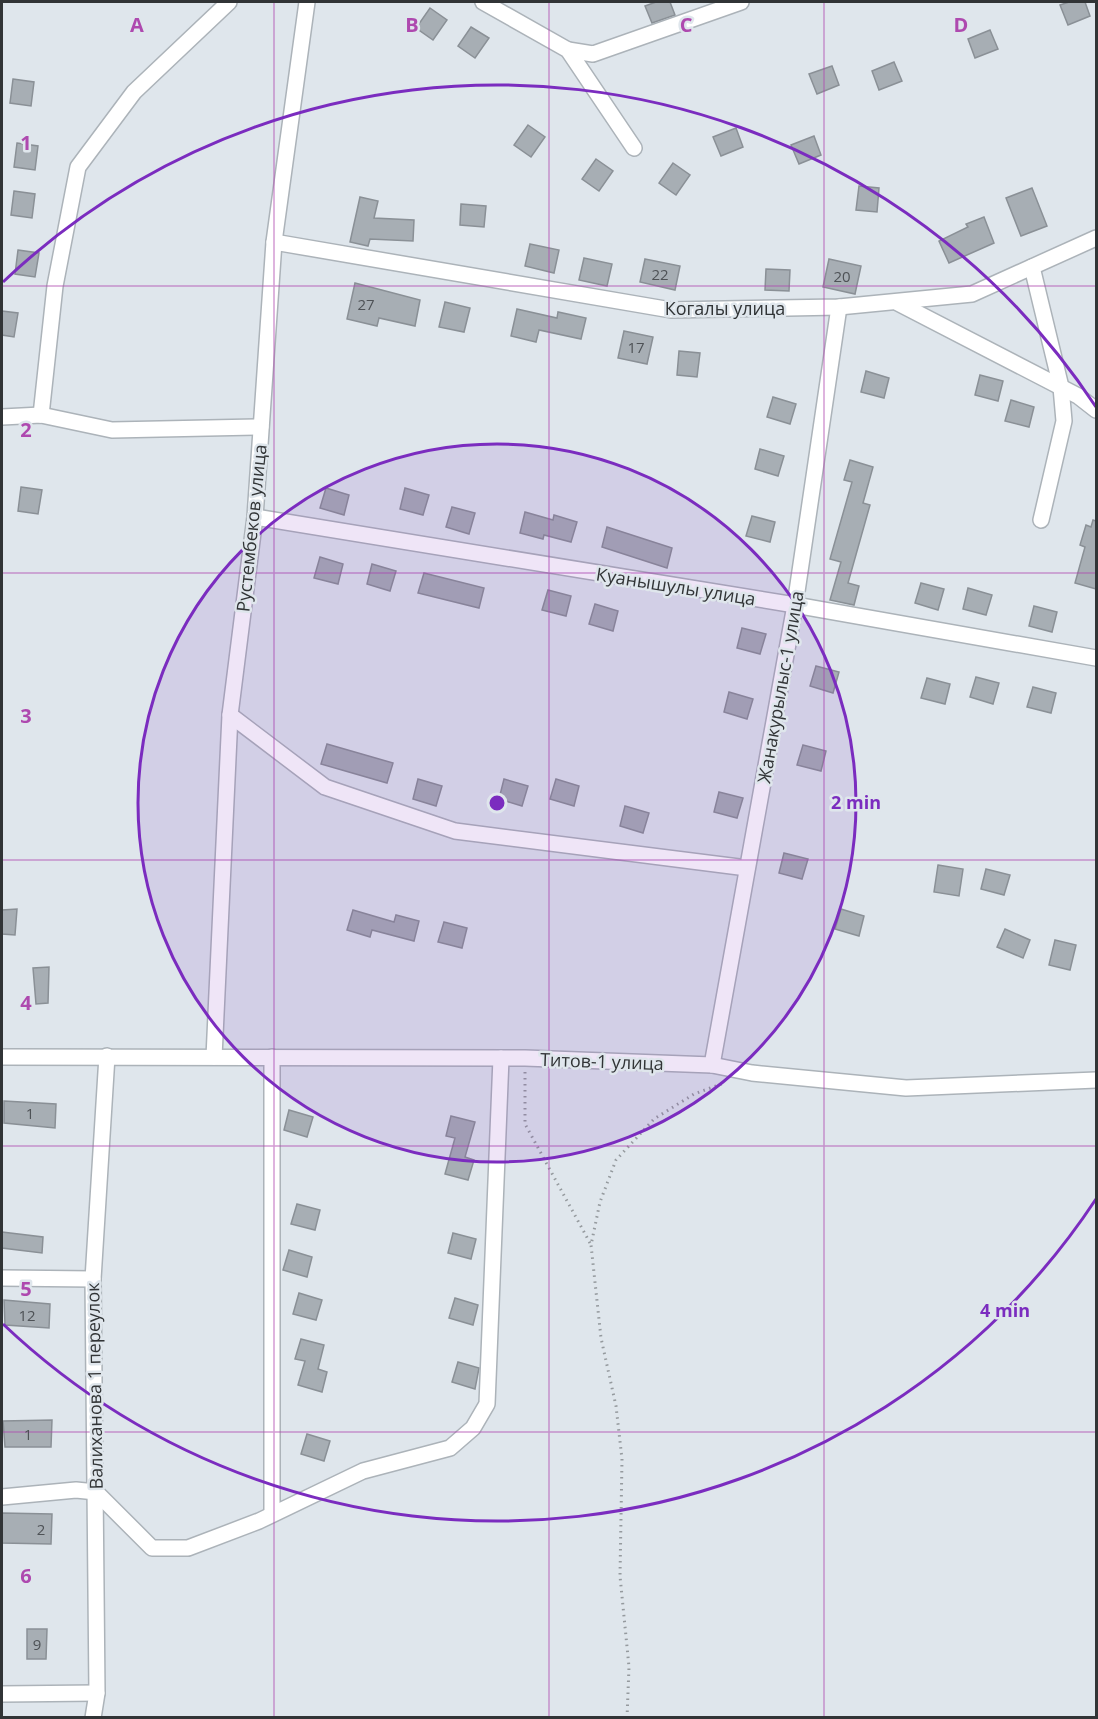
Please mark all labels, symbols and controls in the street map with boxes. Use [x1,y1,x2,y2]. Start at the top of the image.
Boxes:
text: A [130,11,144,38]
text: B [405,11,419,38]
text: C [680,11,693,38]
text: D [954,11,968,38]
text: 1 [20,129,32,156]
house number: 22 [651,264,669,284]
house number: 20 [833,266,851,286]
house number: 27 [357,294,375,314]
street label: Когалы улица [665,296,785,320]
house number: 17 [627,337,645,357]
text: 2 [20,416,32,443]
street label: Рустембеков улица [230,443,272,613]
street label: Куанышулы улица [595,562,757,610]
street label: Жанакурылыс-1 улица [751,589,809,785]
text: 3 [20,702,32,729]
text: 2 min [831,790,881,814]
centre of rings [487,793,507,813]
text: 4 [20,989,32,1016]
street label: Титов-1 улица [540,1047,664,1075]
house number: 1 [26,1103,34,1123]
text: 5 [20,1275,32,1302]
street label: Валиханова 1 переулок [80,1282,108,1490]
text: 4 min [980,1298,1030,1322]
house number: 12 [18,1305,36,1325]
house number: 1 [24,1424,32,1444]
house number: 2 [37,1519,45,1539]
text: 6 [20,1562,32,1589]
house number: 9 [33,1634,41,1654]

